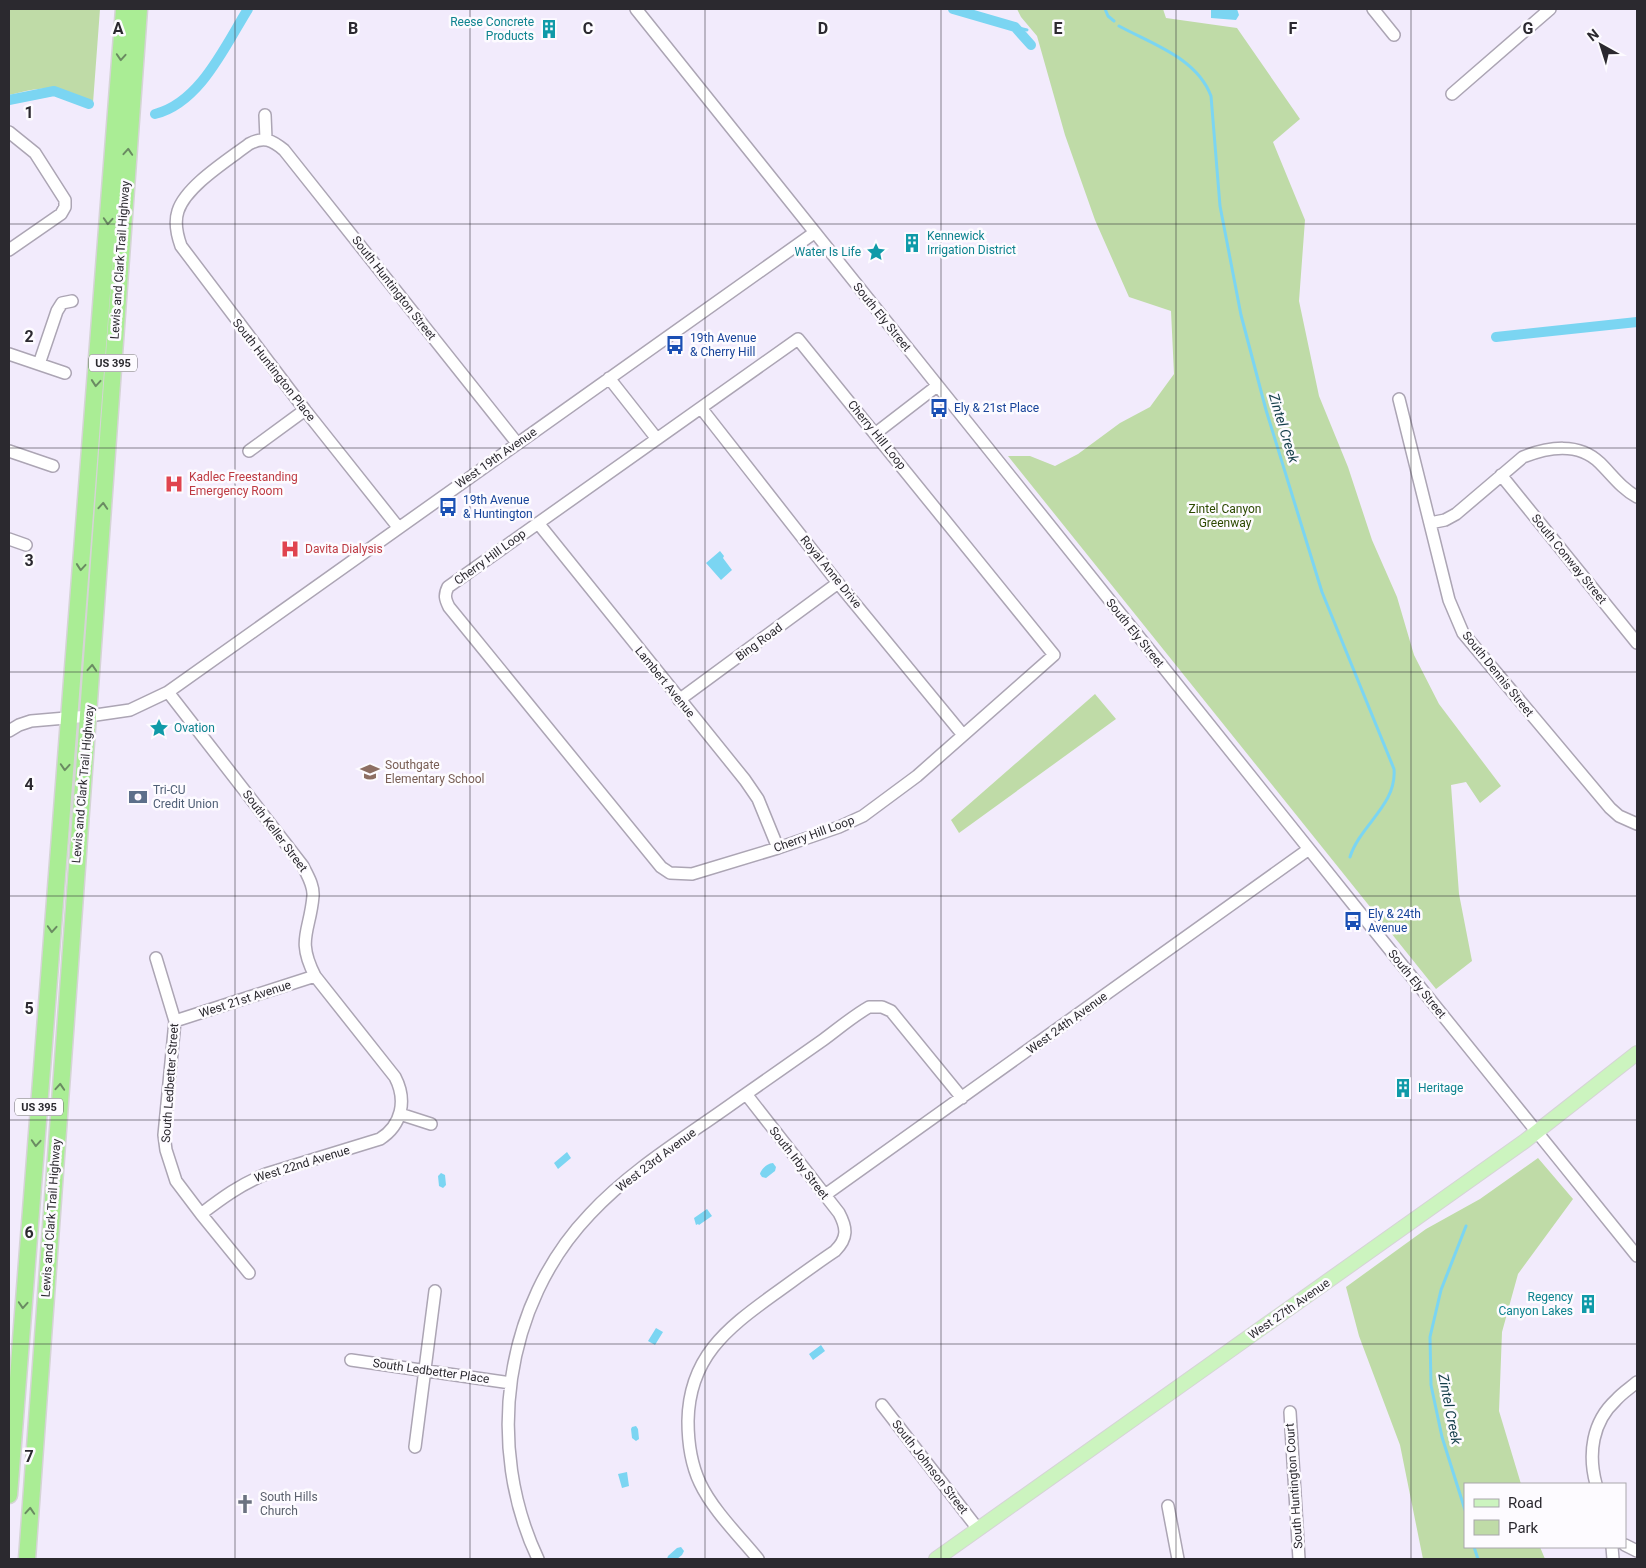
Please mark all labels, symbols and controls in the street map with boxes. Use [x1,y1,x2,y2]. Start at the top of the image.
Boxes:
place label: Reese Concrete Products [450,15,534,43]
building icon: Reese Concrete Products [538,18,560,40]
text: A [113,19,124,38]
text: B [348,19,358,38]
text: C [583,19,593,38]
text: D [818,19,828,38]
text: E [1054,19,1063,38]
text: F [1289,19,1298,38]
text: G [1523,19,1534,38]
north arrow [1576,20,1626,70]
text: N [1584,26,1602,44]
one-way arrow [115,54,126,62]
text: 1 [24,103,34,122]
one-way arrow [123,147,134,155]
street label: Lewis and Clark Trail Highway [107,180,133,340]
one-way arrow [103,218,114,226]
place label: Kennewick Irrigation District [927,229,1016,257]
building icon: Kennewick Irrigation District [901,232,923,254]
street label: South Huntington Street [349,233,439,343]
place icon: Water Is Life [865,241,887,263]
place label: Water Is Life [794,245,861,259]
street label: South Ely Street [850,280,914,354]
street label: South Huntington Place [230,316,318,424]
text: 2 [24,327,34,346]
place label: 19th Avenue & Cherry Hill [690,331,756,359]
bus stop icon: 19th Avenue & Cherry Hill [664,334,686,356]
road number: US 395 [89,354,137,372]
one-way arrow [90,380,101,388]
water label: Zintel Creek [1266,390,1302,466]
bus stop icon: Ely & 21st Place [928,397,950,419]
street label: Cherry Hill Loop [845,398,909,473]
place label: Ely & 21st Place [954,401,1039,415]
street label: West 19th Avenue [453,425,539,491]
place label: Kadlec Freestanding Emergency Room [189,470,298,498]
hospital icon: Kadlec Freestanding Emergency Room [163,473,185,495]
place label: 19th Avenue & Huntington [463,493,533,521]
bus stop icon: 19th Avenue & Huntington [437,496,459,518]
one-way arrow [98,501,109,509]
park label: Zintel Canyon Greenway [1189,502,1261,530]
street label: South Conway Street [1529,511,1609,607]
street label: Cherry Hill Loop [452,526,529,588]
street label: Royal Anne Drive [797,533,865,611]
hospital icon: Davita Dialysis [279,538,301,560]
place label: Davita Dialysis [305,542,383,556]
text: 3 [24,551,34,570]
one-way arrow [76,563,87,571]
street label: South Ely Street [1103,596,1167,670]
street label: Bing Road [733,620,785,664]
street label: South Dennis Street [1459,629,1537,719]
street label: Lambert Avenue [632,644,698,720]
one-way arrow [86,664,97,672]
street label: Lewis and Clark Trail Highway [69,704,97,864]
place icon: Ovation [148,717,170,739]
place label: Ovation [174,721,215,735]
place label: Southgate Elementary School [385,758,485,786]
school or university icon: Southgate Elementary School [359,761,381,783]
one-way arrow [60,763,71,771]
text: 4 [24,775,34,794]
place label: Tri-CU Credit Union [153,783,219,811]
bank icon: Tri-CU Credit Union [127,786,149,808]
street label: South Keller Street [240,787,310,875]
street label: Cherry Hill Loop [772,813,857,855]
place label: Ely & 24th Avenue [1368,907,1421,935]
bus stop icon: Ely & 24th Avenue [1342,910,1364,932]
one-way arrow [47,925,58,933]
street label: South Ely Street [1385,947,1449,1021]
street label: West 21st Avenue [197,978,293,1020]
street label: West 24th Avenue [1024,989,1110,1057]
text: 5 [24,999,34,1018]
street label: South Ledbetter Street [159,1023,181,1143]
building icon: Heritage [1392,1077,1414,1099]
place label: Heritage [1418,1081,1463,1095]
one-way arrow [55,1082,66,1090]
road number: US 395 [15,1098,63,1116]
street label: South Irby Street [766,1124,832,1202]
street label: West 23rd Avenue [613,1125,699,1195]
street label: Lewis and Clark Trail Highway [38,1138,64,1298]
one-way arrow [31,1140,42,1148]
street label: West 22nd Avenue [253,1143,351,1185]
text: 6 [24,1223,34,1242]
street label: West 27th Avenue [1246,1276,1332,1342]
place label: Regency Canyon Lakes [1498,1290,1573,1318]
building icon: Regency Canyon Lakes [1577,1293,1599,1315]
one-way arrow [18,1302,29,1310]
street label: South Ledbetter Place [372,1356,490,1386]
water label: Zintel Creek [1435,1371,1465,1447]
street label: South Johnson Street [889,1417,971,1517]
street label: South Huntington Court [1283,1423,1305,1549]
text: 7 [24,1447,34,1466]
legend [1464,1483,1626,1548]
place label: South Hills Church [260,1490,318,1518]
church icon: South Hills Church [234,1493,256,1515]
text: Road [1508,1494,1542,1512]
one-way arrow [25,1506,36,1514]
text: Park [1508,1519,1539,1537]

